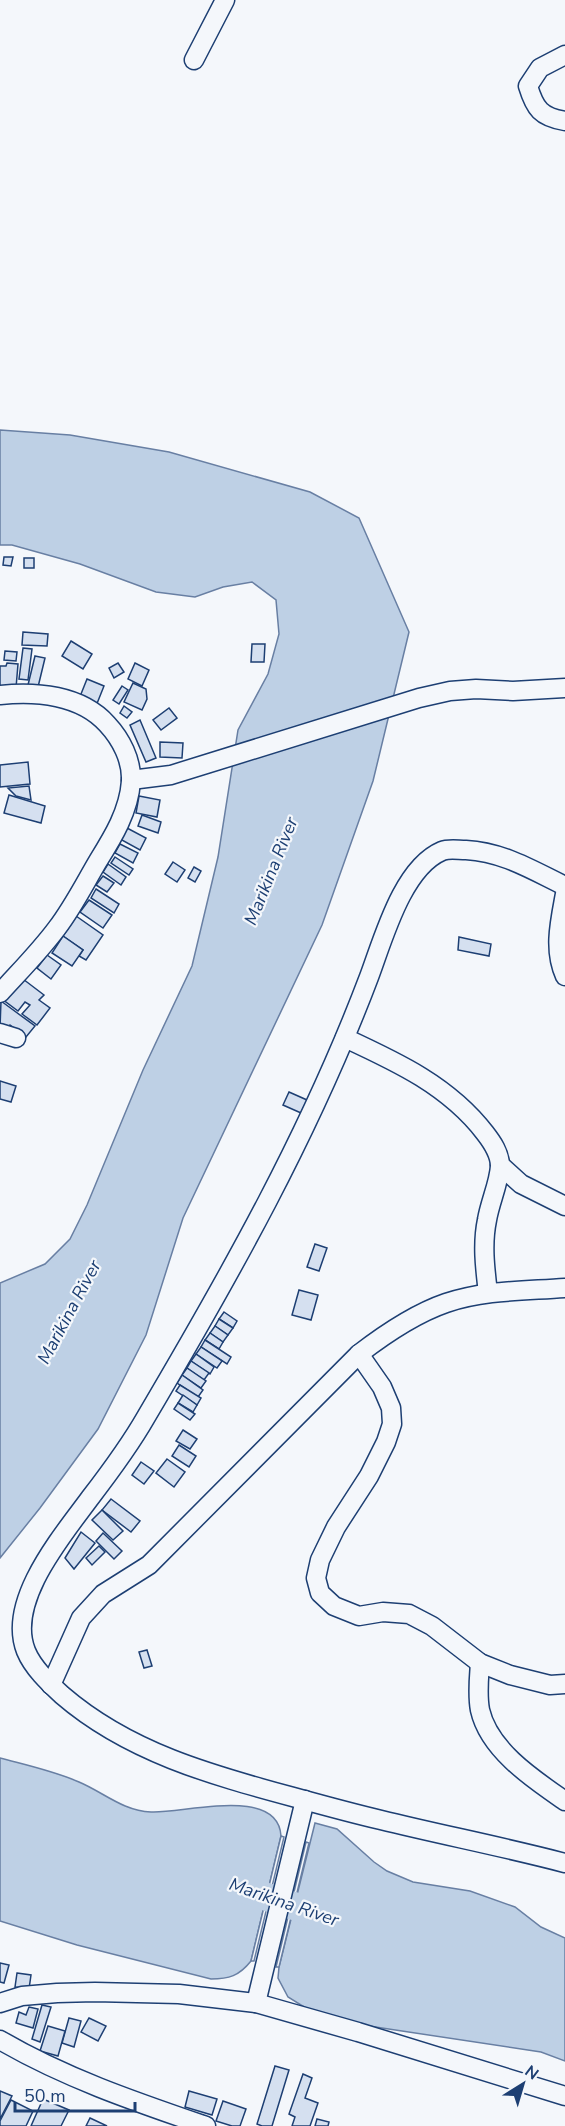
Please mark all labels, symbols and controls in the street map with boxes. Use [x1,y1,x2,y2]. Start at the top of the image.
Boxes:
water label: Marikina River [238,813,304,929]
water label: Marikina River [32,1255,107,1368]
water label: Marikina River [226,1872,343,1932]
north arrow [493,2054,553,2114]
text: N [520,2060,543,2085]
scale bar [15,2075,135,2113]
text: 50 m [24,2084,66,2108]

